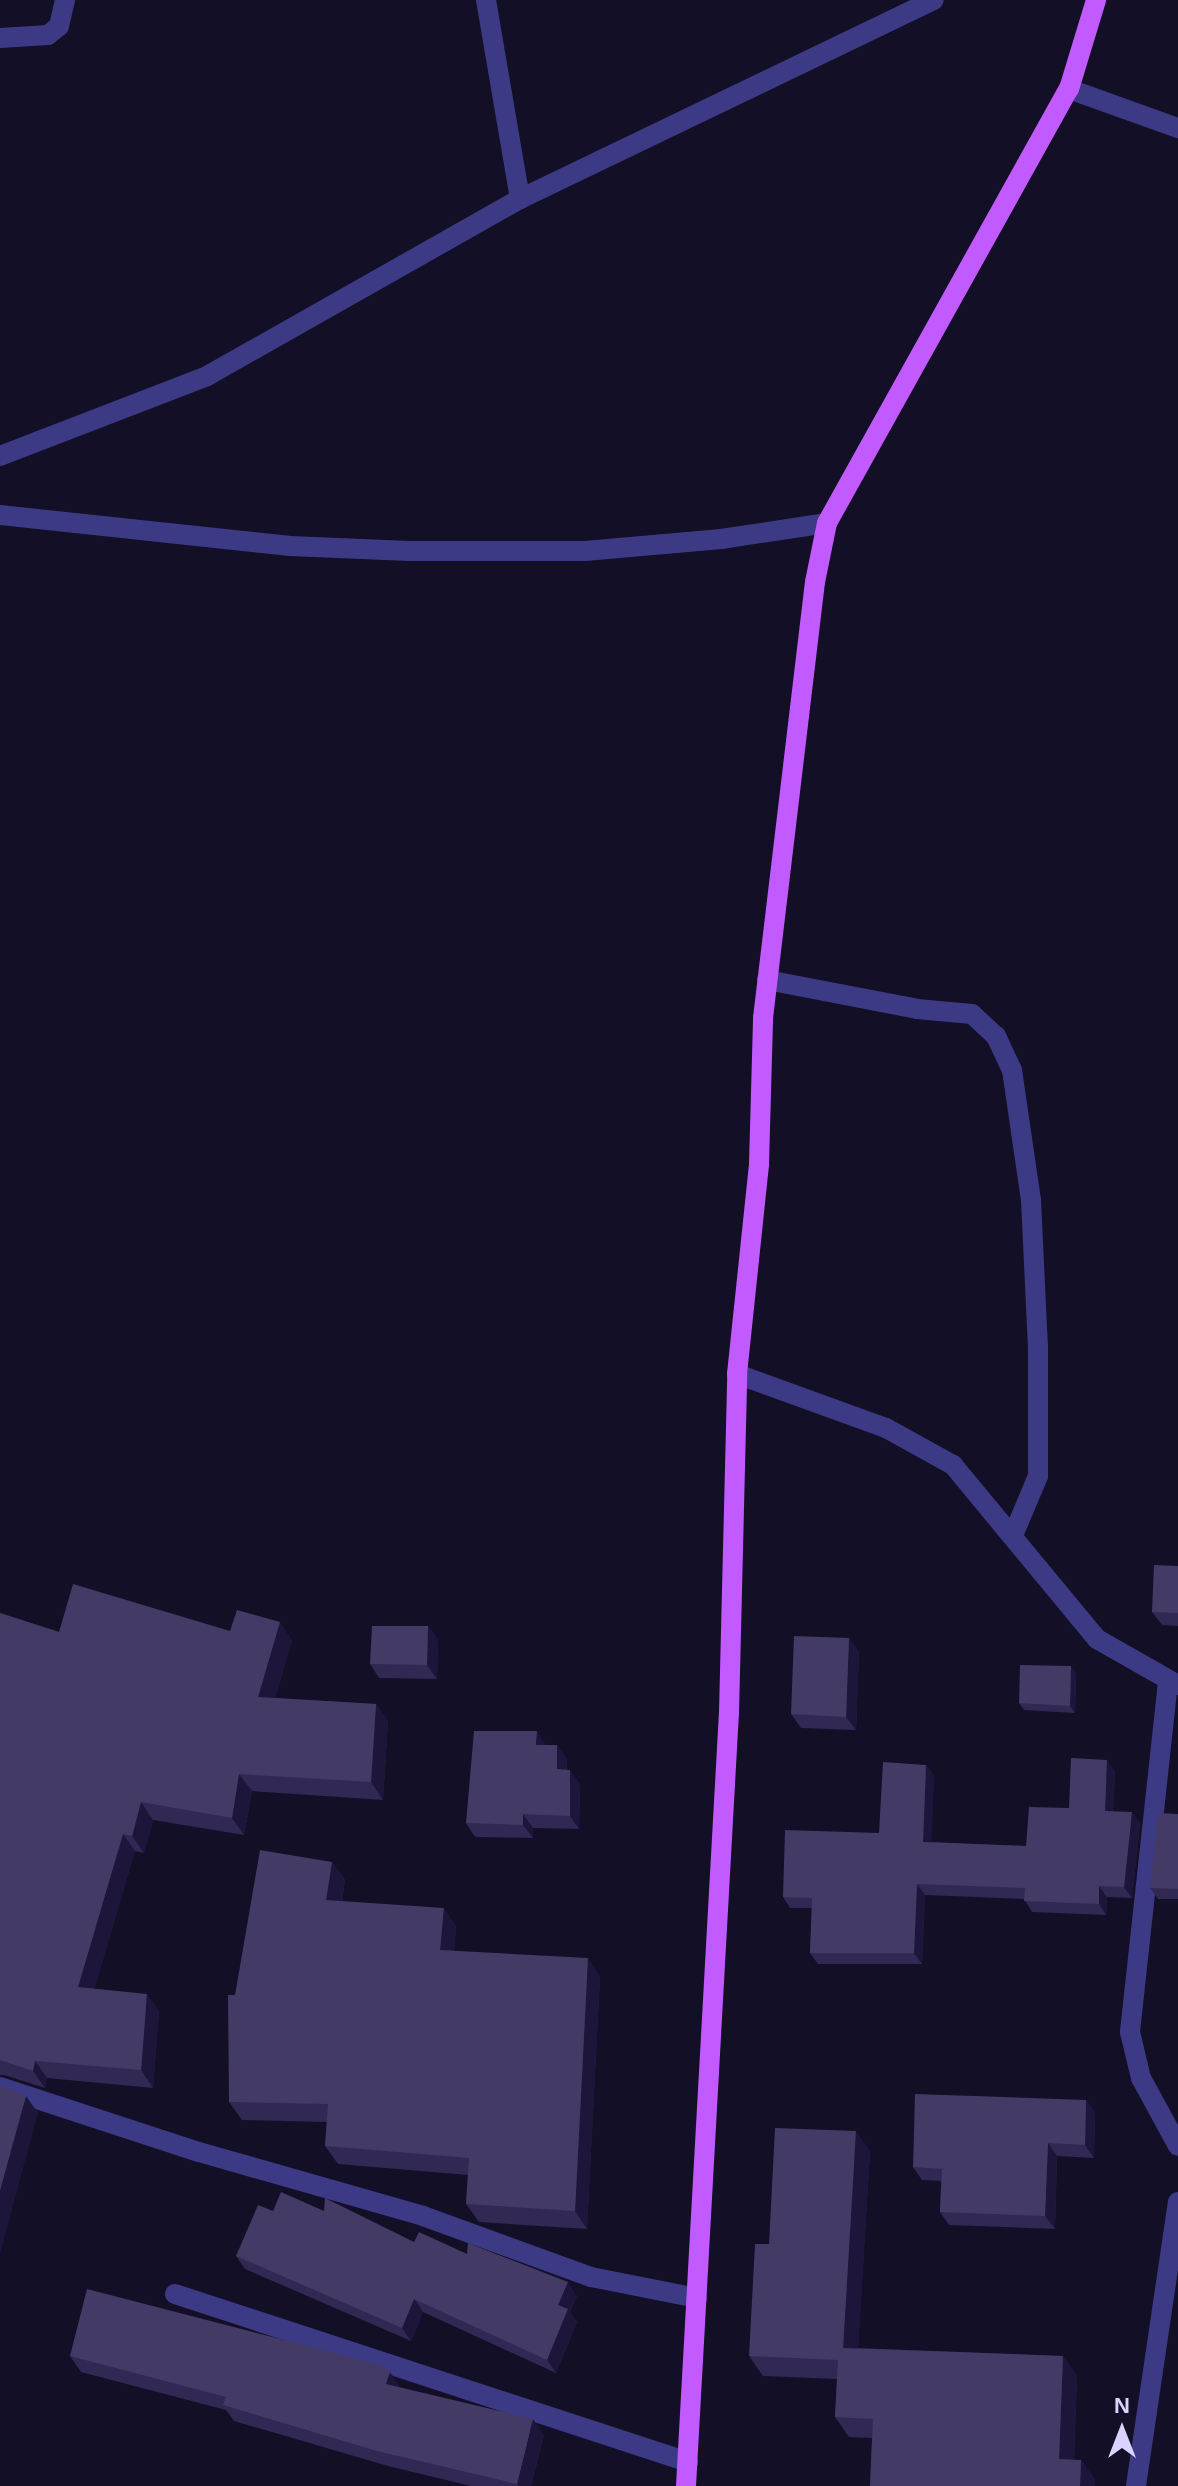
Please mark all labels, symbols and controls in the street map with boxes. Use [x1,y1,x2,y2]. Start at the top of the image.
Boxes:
north arrow [1082,2390,1162,2470]
text: N [1114,2393,1130,2418]

